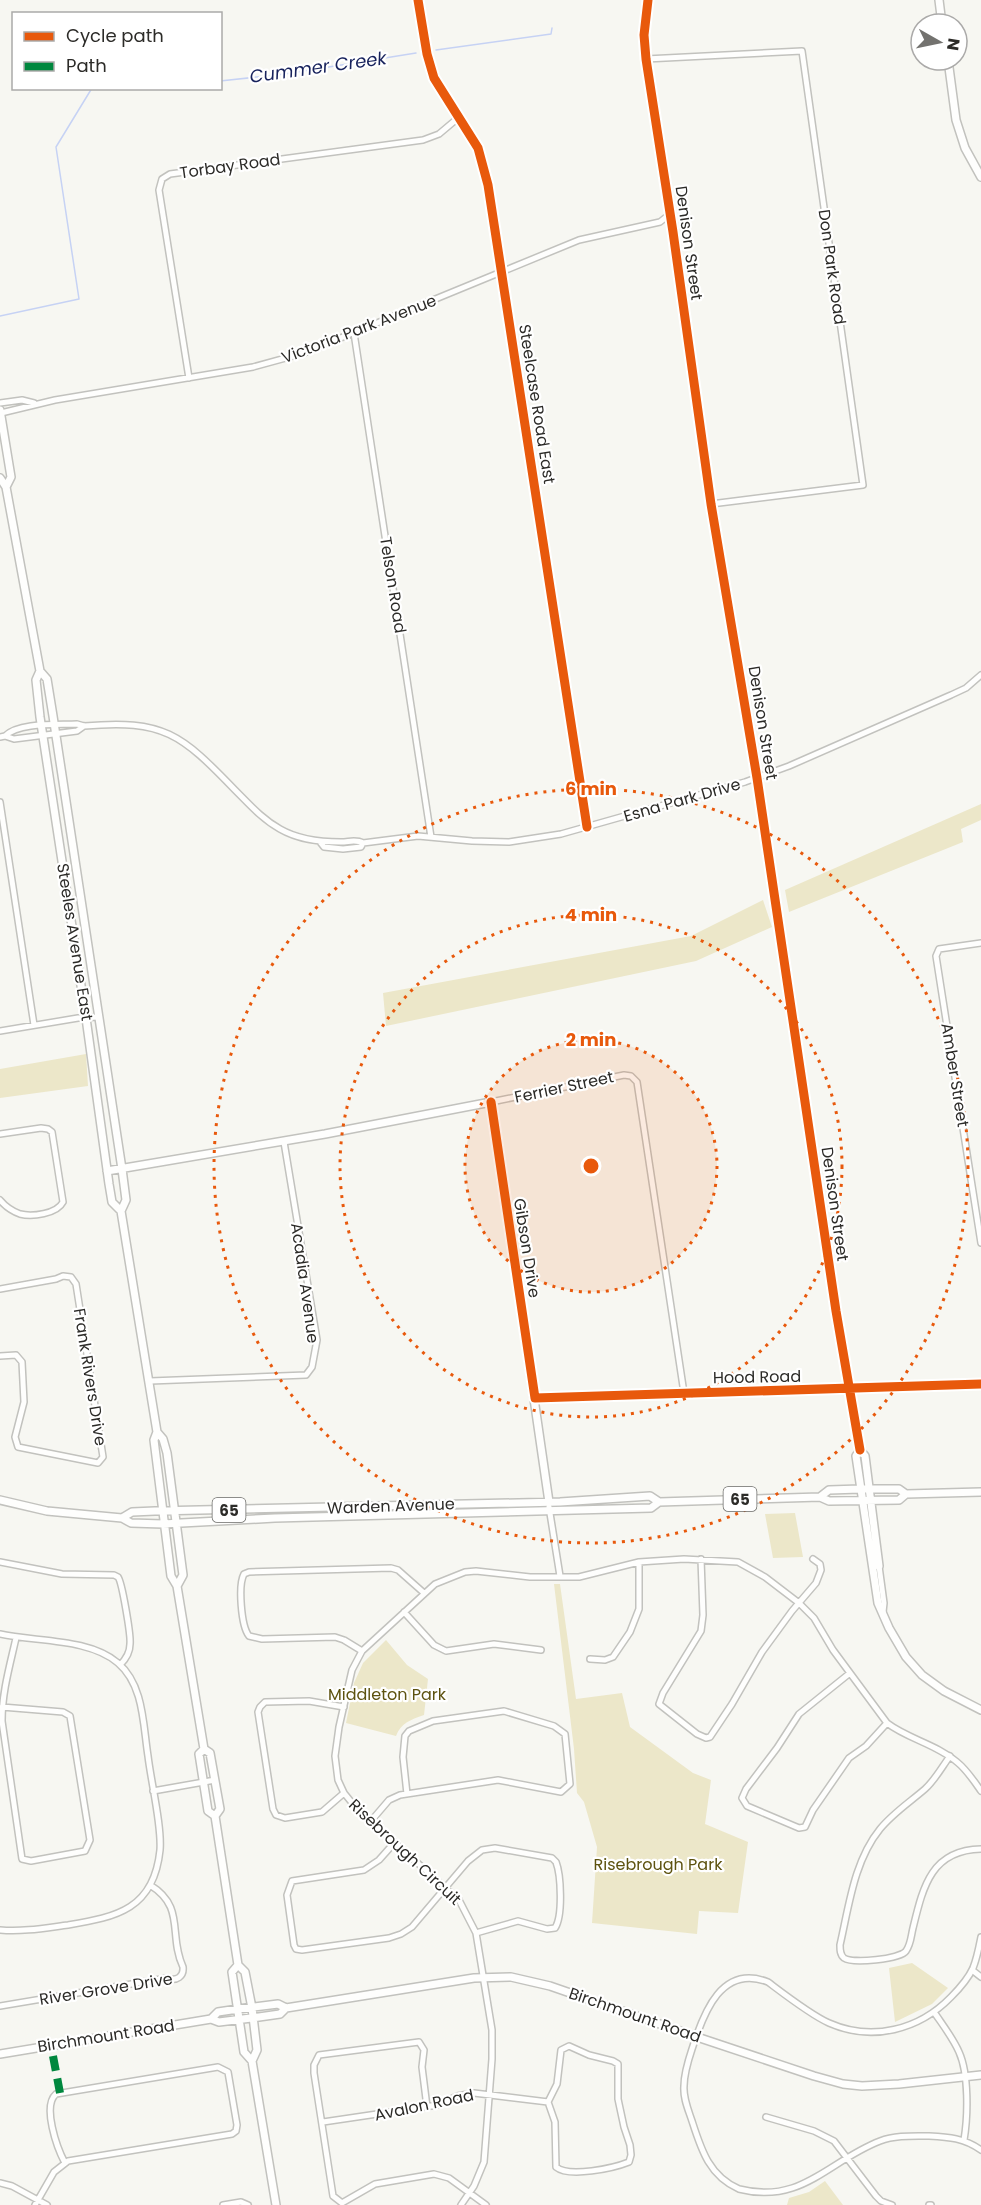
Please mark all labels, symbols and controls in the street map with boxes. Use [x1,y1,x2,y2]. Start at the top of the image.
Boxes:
legend [12,12,222,90]
north arrow [909,12,969,72]
text: Cycle path [66,23,164,48]
text: N [941,37,966,52]
water label: Cummer Creek [248,45,389,89]
text: Path [66,53,107,78]
street label: Torbay Road [178,148,282,184]
street label: Denison Street [670,184,708,302]
street label: Don Park Road [813,208,851,326]
street label: Victoria Park Avenue [278,289,440,369]
street label: Steelcase Road East [513,323,561,486]
street label: Telson Road [374,535,412,635]
street label: Denison Street [743,664,783,782]
street label: Esna Park Drive [621,772,743,828]
text: 6 min [565,776,617,801]
street label: Steeles Avenue East [51,862,99,1023]
text: 4 min [565,902,617,927]
street label: Amber Street [935,1021,975,1129]
text: 2 min [566,1027,616,1052]
street label: Ferrier Street [512,1065,616,1109]
street label: Denison Street [816,1145,854,1263]
centre of rings [581,1156,601,1176]
street label: Gibson Drive [508,1197,546,1299]
street label: Acadia Avenue [285,1221,325,1345]
street label: Frank Rivers Drive [68,1307,112,1447]
street label: Hood Road [713,1365,801,1389]
road number: 65 [724,1487,756,1511]
street label: Warden Avenue [327,1492,455,1520]
road number: 65 [212,1498,246,1522]
park label: Middleton Park [328,1683,447,1706]
street label: Risebrough Circuit [344,1794,467,1910]
park label: Risebrough Park [594,1853,723,1876]
street label: River Grove Drive [38,1967,174,2011]
street label: Birchmount Road [566,1982,704,2048]
street label: Birchmount Road [36,2014,176,2058]
street label: Avalon Road [372,2083,476,2127]

